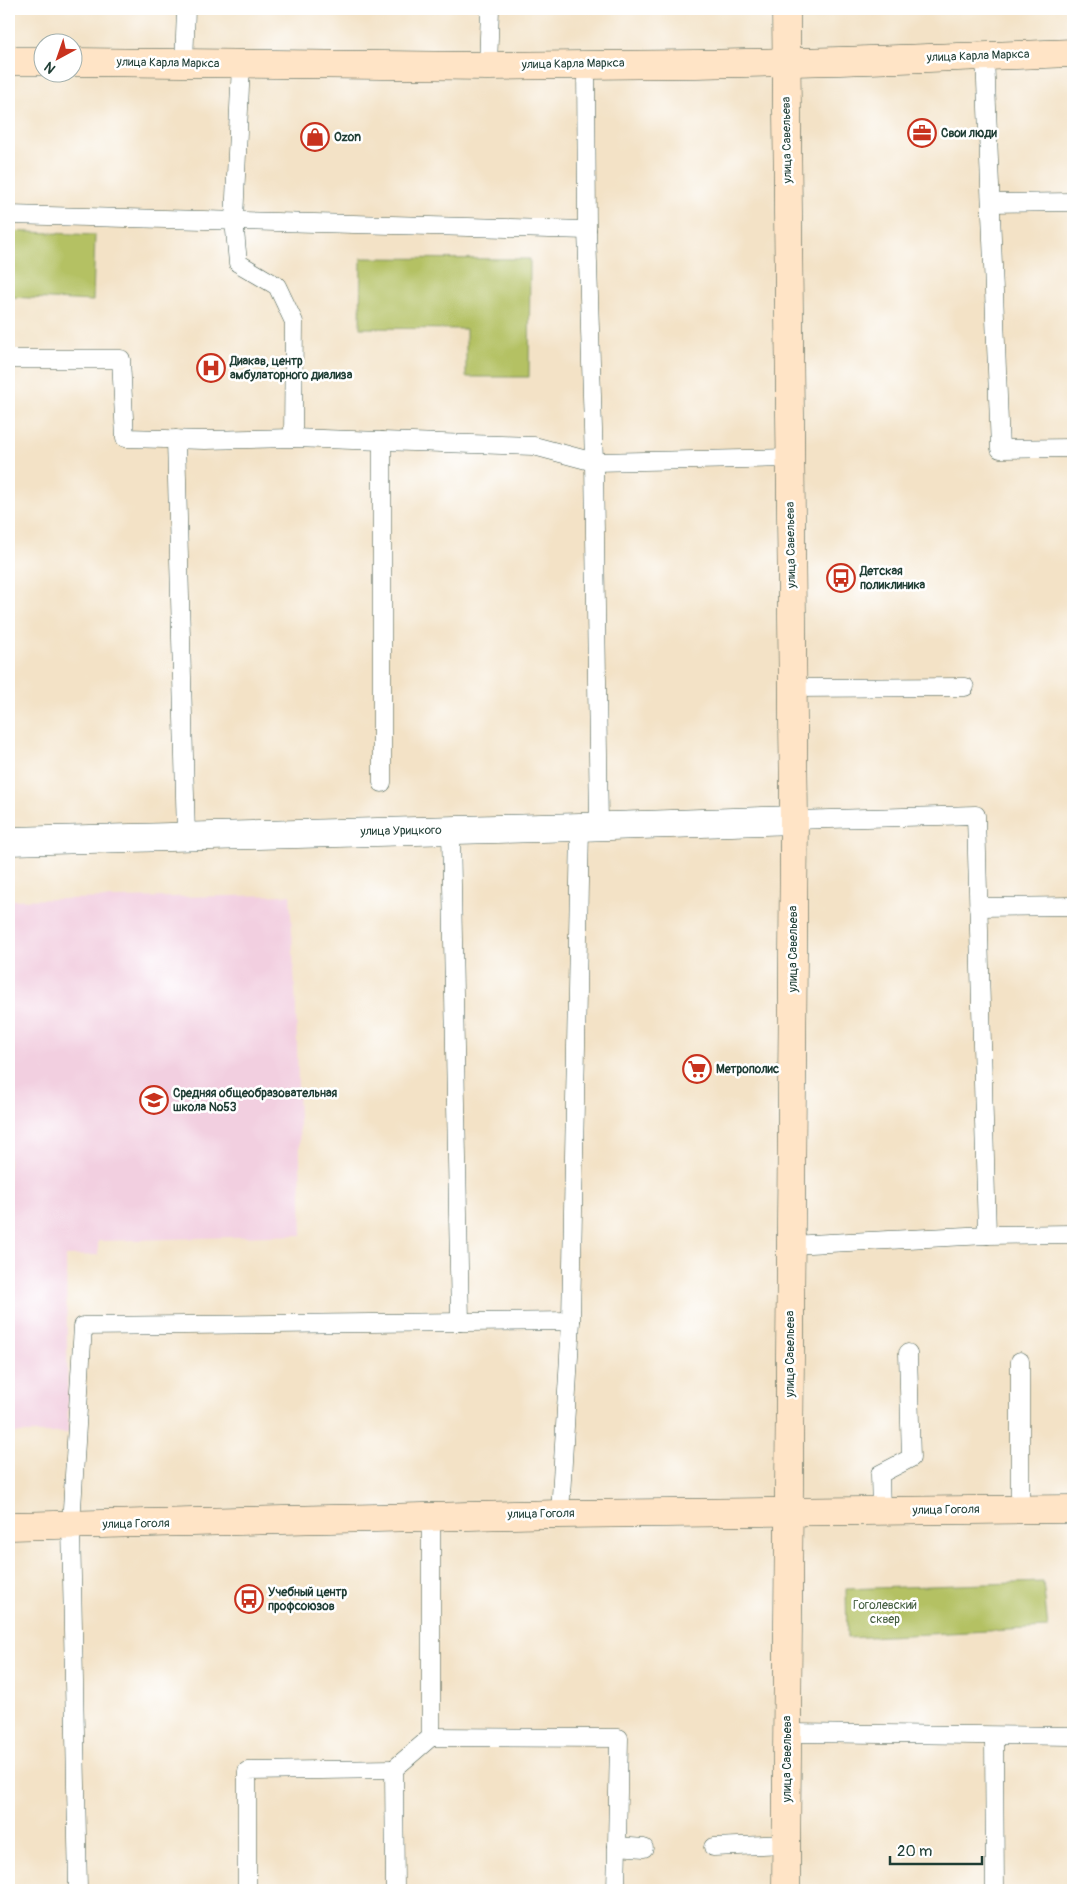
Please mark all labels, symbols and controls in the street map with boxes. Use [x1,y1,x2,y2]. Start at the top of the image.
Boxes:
north arrow [32,32,82,82]
street label: улица Карла Маркса [925,47,1030,65]
street label: улица Карла Маркса [115,55,220,71]
street label: улица Карла Маркса [520,56,625,72]
text: N [41,58,59,77]
street label: улица Савельева [779,96,795,184]
office icon: Свои люди [907,118,937,148]
shop icon: Ozon [300,122,330,152]
place label: Свои люди [941,126,998,141]
place label: Ozon [334,130,361,145]
hospital icon: Диакав, центр амбулаторного диализа [196,353,226,383]
place label: Диакав, центр амбулаторного диализа [229,354,353,383]
street label: улица Савельева [783,501,799,589]
bus stop icon: Детская поликлиника [826,563,856,593]
place label: Детская поликлиника [859,564,926,593]
street label: улица Урицкого [359,823,442,839]
street label: улица Савельева [786,905,801,993]
supermarket icon: Метрополис [682,1054,712,1084]
place label: Метрополис [716,1062,779,1077]
school or university icon: Средняя общеобразовательная школа №53 [139,1085,169,1115]
place label: Средняя общеобразовательная школа №53 [173,1086,338,1115]
street label: улица Савельева [783,1310,798,1398]
street label: улица Гоголя [911,1502,980,1518]
street label: улица Гоголя [506,1506,575,1522]
street label: улица Гоголя [101,1516,170,1532]
bus stop icon: Учебный центр профсоюзов [234,1584,264,1614]
place label: Учебный центр профсоюзов [268,1585,348,1614]
park label: Гоголевский сквер [853,1598,917,1627]
street label: улица Савельева [780,1715,795,1803]
scale bar [890,1834,982,1866]
text: 20 m [897,1842,932,1861]

